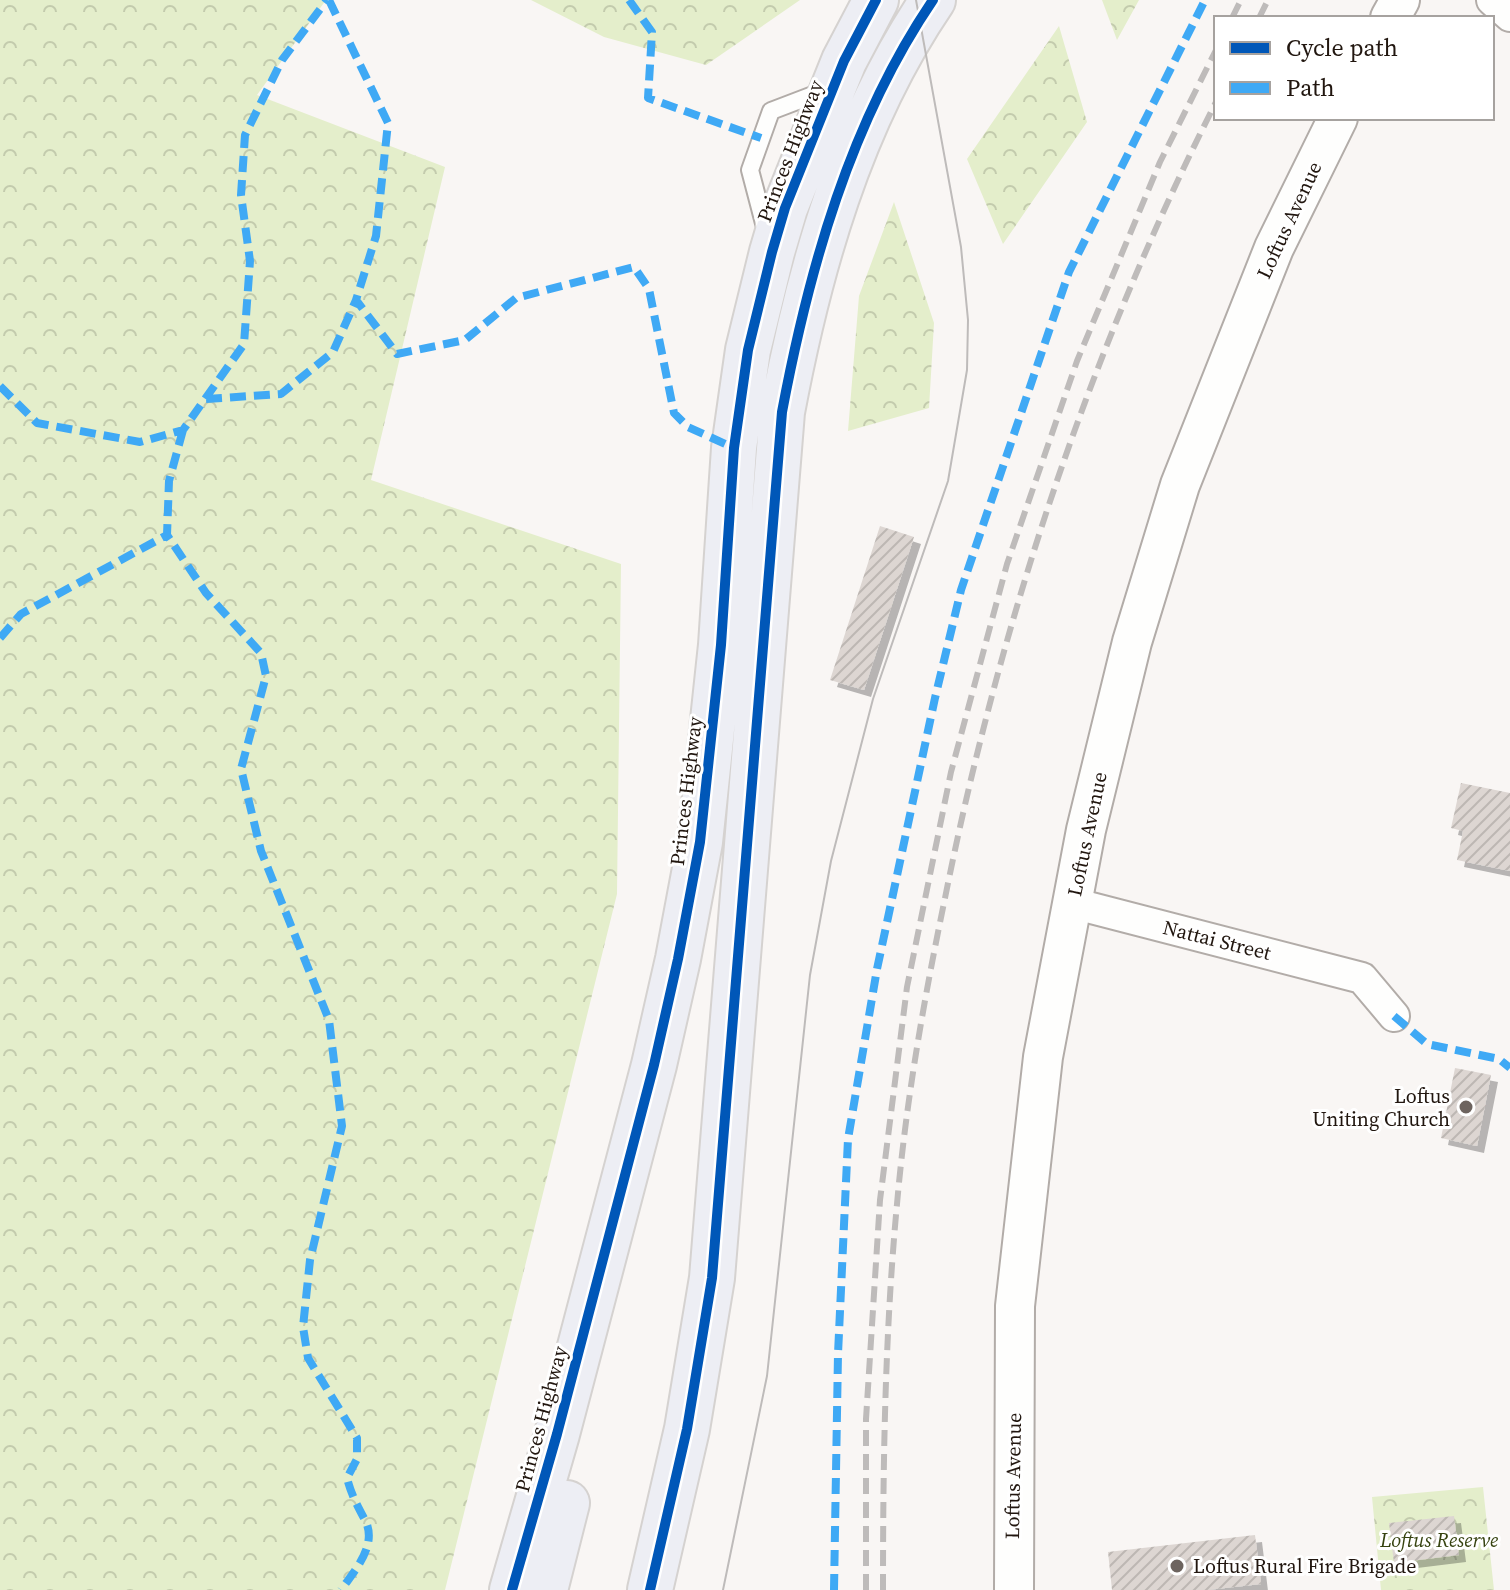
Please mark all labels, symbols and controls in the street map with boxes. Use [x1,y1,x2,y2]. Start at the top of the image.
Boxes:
legend [1214,16,1494,120]
text: Cycle path [1286,31,1398,64]
text: Path [1286,71,1335,104]
street label: Princes Highway [750,75,830,226]
street label: Loftus Avenue [1250,157,1328,283]
street label: Princes Highway [663,714,709,867]
street label: Loftus Avenue [1060,769,1114,899]
street label: Nattai Street [1160,913,1274,967]
place label: Loftus Uniting Church [1312,1082,1450,1133]
marker: Loftus Uniting Church [1457,1098,1475,1116]
street label: Princes Highway [508,1342,574,1495]
street label: Loftus Avenue [998,1413,1028,1539]
park label: Loftus Reserve [1379,1526,1498,1554]
place label: Loftus Rural Fire Brigade [1193,1552,1416,1580]
marker: Loftus Rural Fire Brigade [1168,1557,1186,1575]

